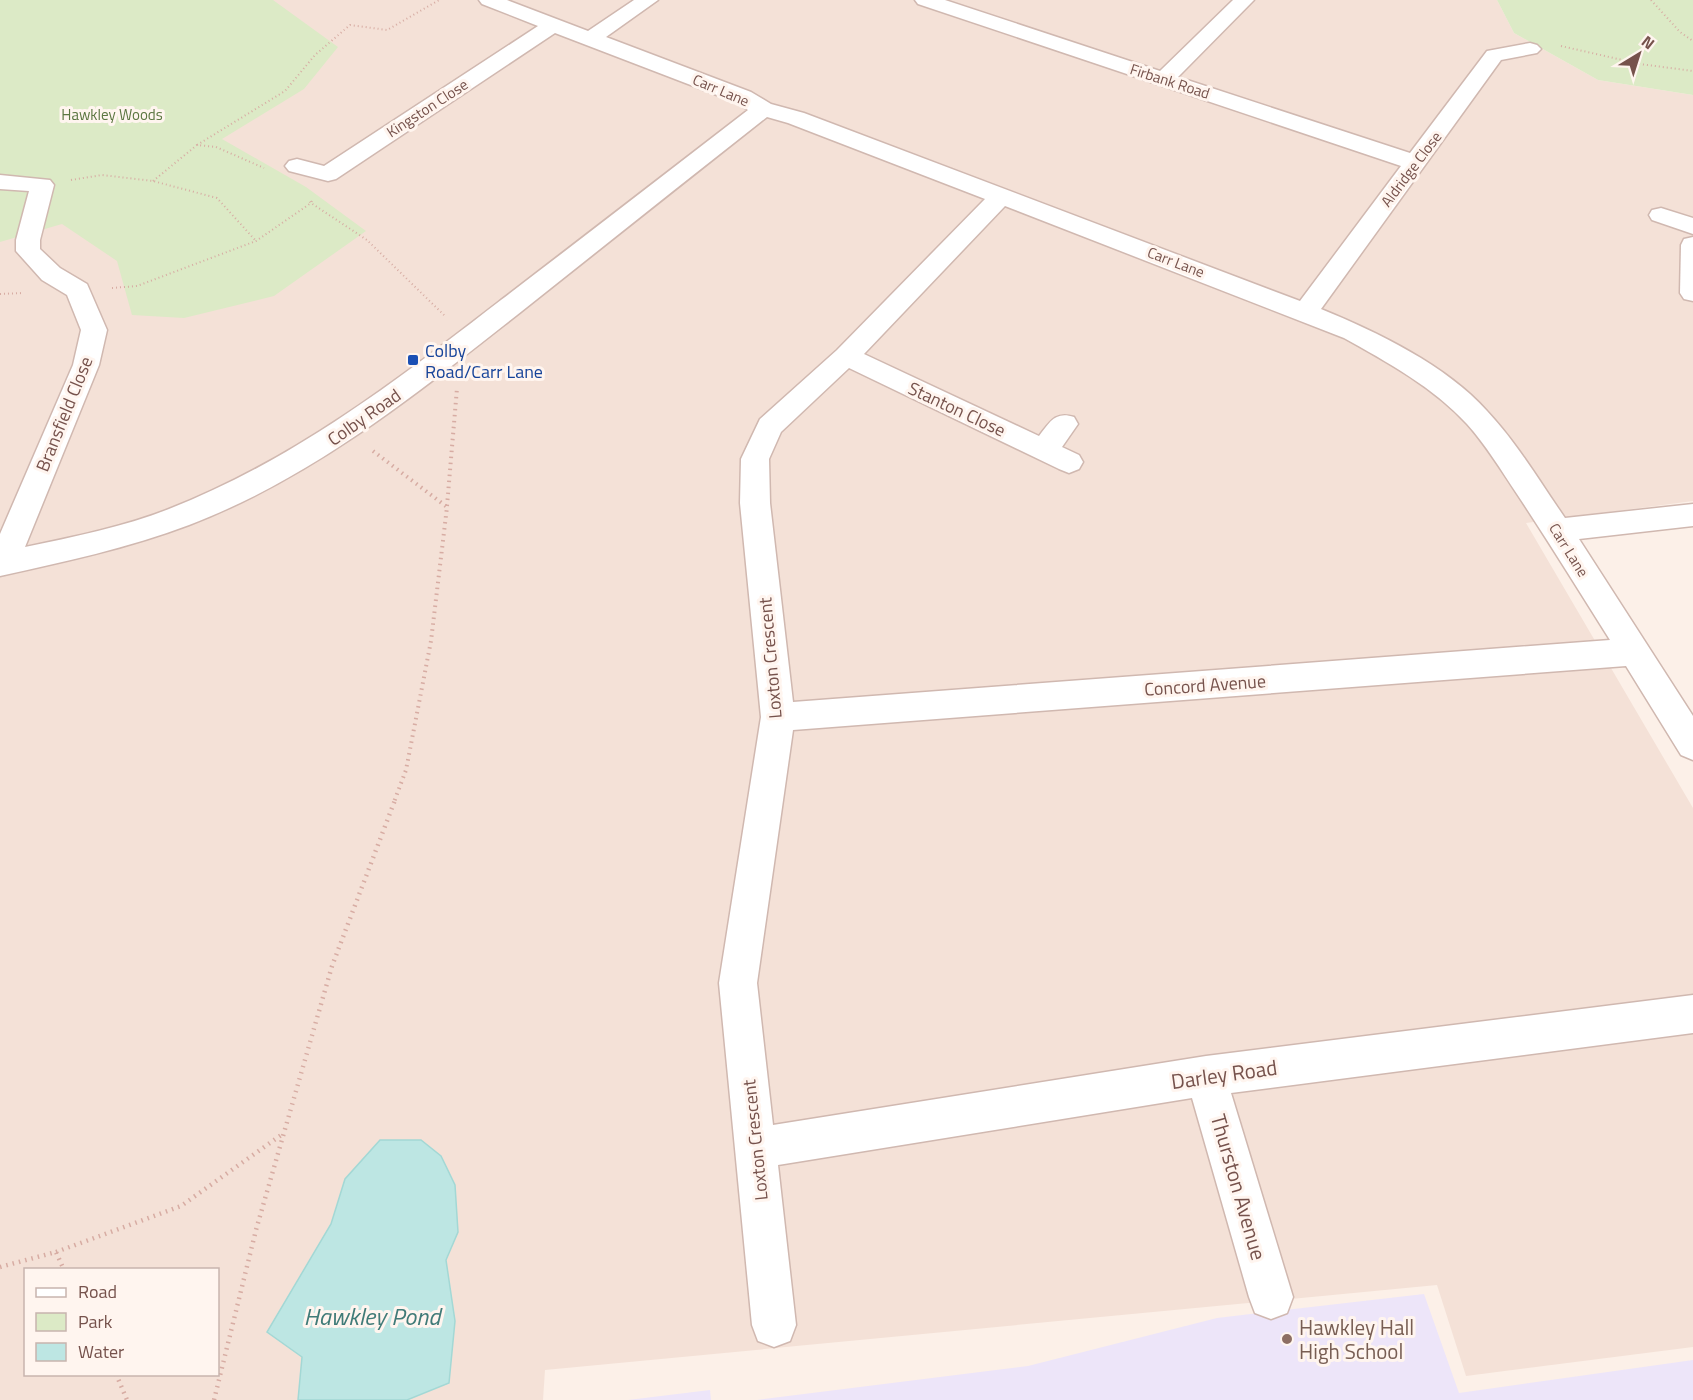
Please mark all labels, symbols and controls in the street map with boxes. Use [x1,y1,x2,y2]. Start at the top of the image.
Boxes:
north arrow [1609,24,1669,84]
text: N [1636,29,1660,55]
street label: Firbank Road [1127,57,1213,105]
street label: Carr Lane [689,68,753,112]
street label: Kingston Close [382,73,472,143]
park label: Hawkley Woods [61,103,163,126]
street label: Aldridge Close [1375,126,1447,212]
street label: Carr Lane [1144,241,1208,283]
place label: Colby Road/Carr Lane [425,337,543,385]
street label: Bransfield Close [29,352,99,476]
marker: Colby Road/Carr Lane [406,353,420,367]
street label: Stanton Close [904,375,1010,443]
street label: Colby Road [322,382,406,452]
street label: Carr Lane [1543,519,1595,581]
street label: Loxton Crescent [751,596,789,720]
street label: Concord Avenue [1143,667,1267,703]
street label: Darley Road [1169,1051,1279,1097]
street label: Loxton Crescent [735,1078,775,1202]
street label: Thurston Avenue [1203,1110,1275,1264]
legend [24,1268,219,1376]
text: Road [78,1278,117,1305]
water label: Hawkley Pond [304,1298,443,1334]
text: Park [78,1308,113,1335]
place label: Hawkley Hall High School [1299,1311,1414,1367]
marker: Hawkley Hall High School [1280,1332,1294,1346]
text: Water [78,1338,124,1365]

